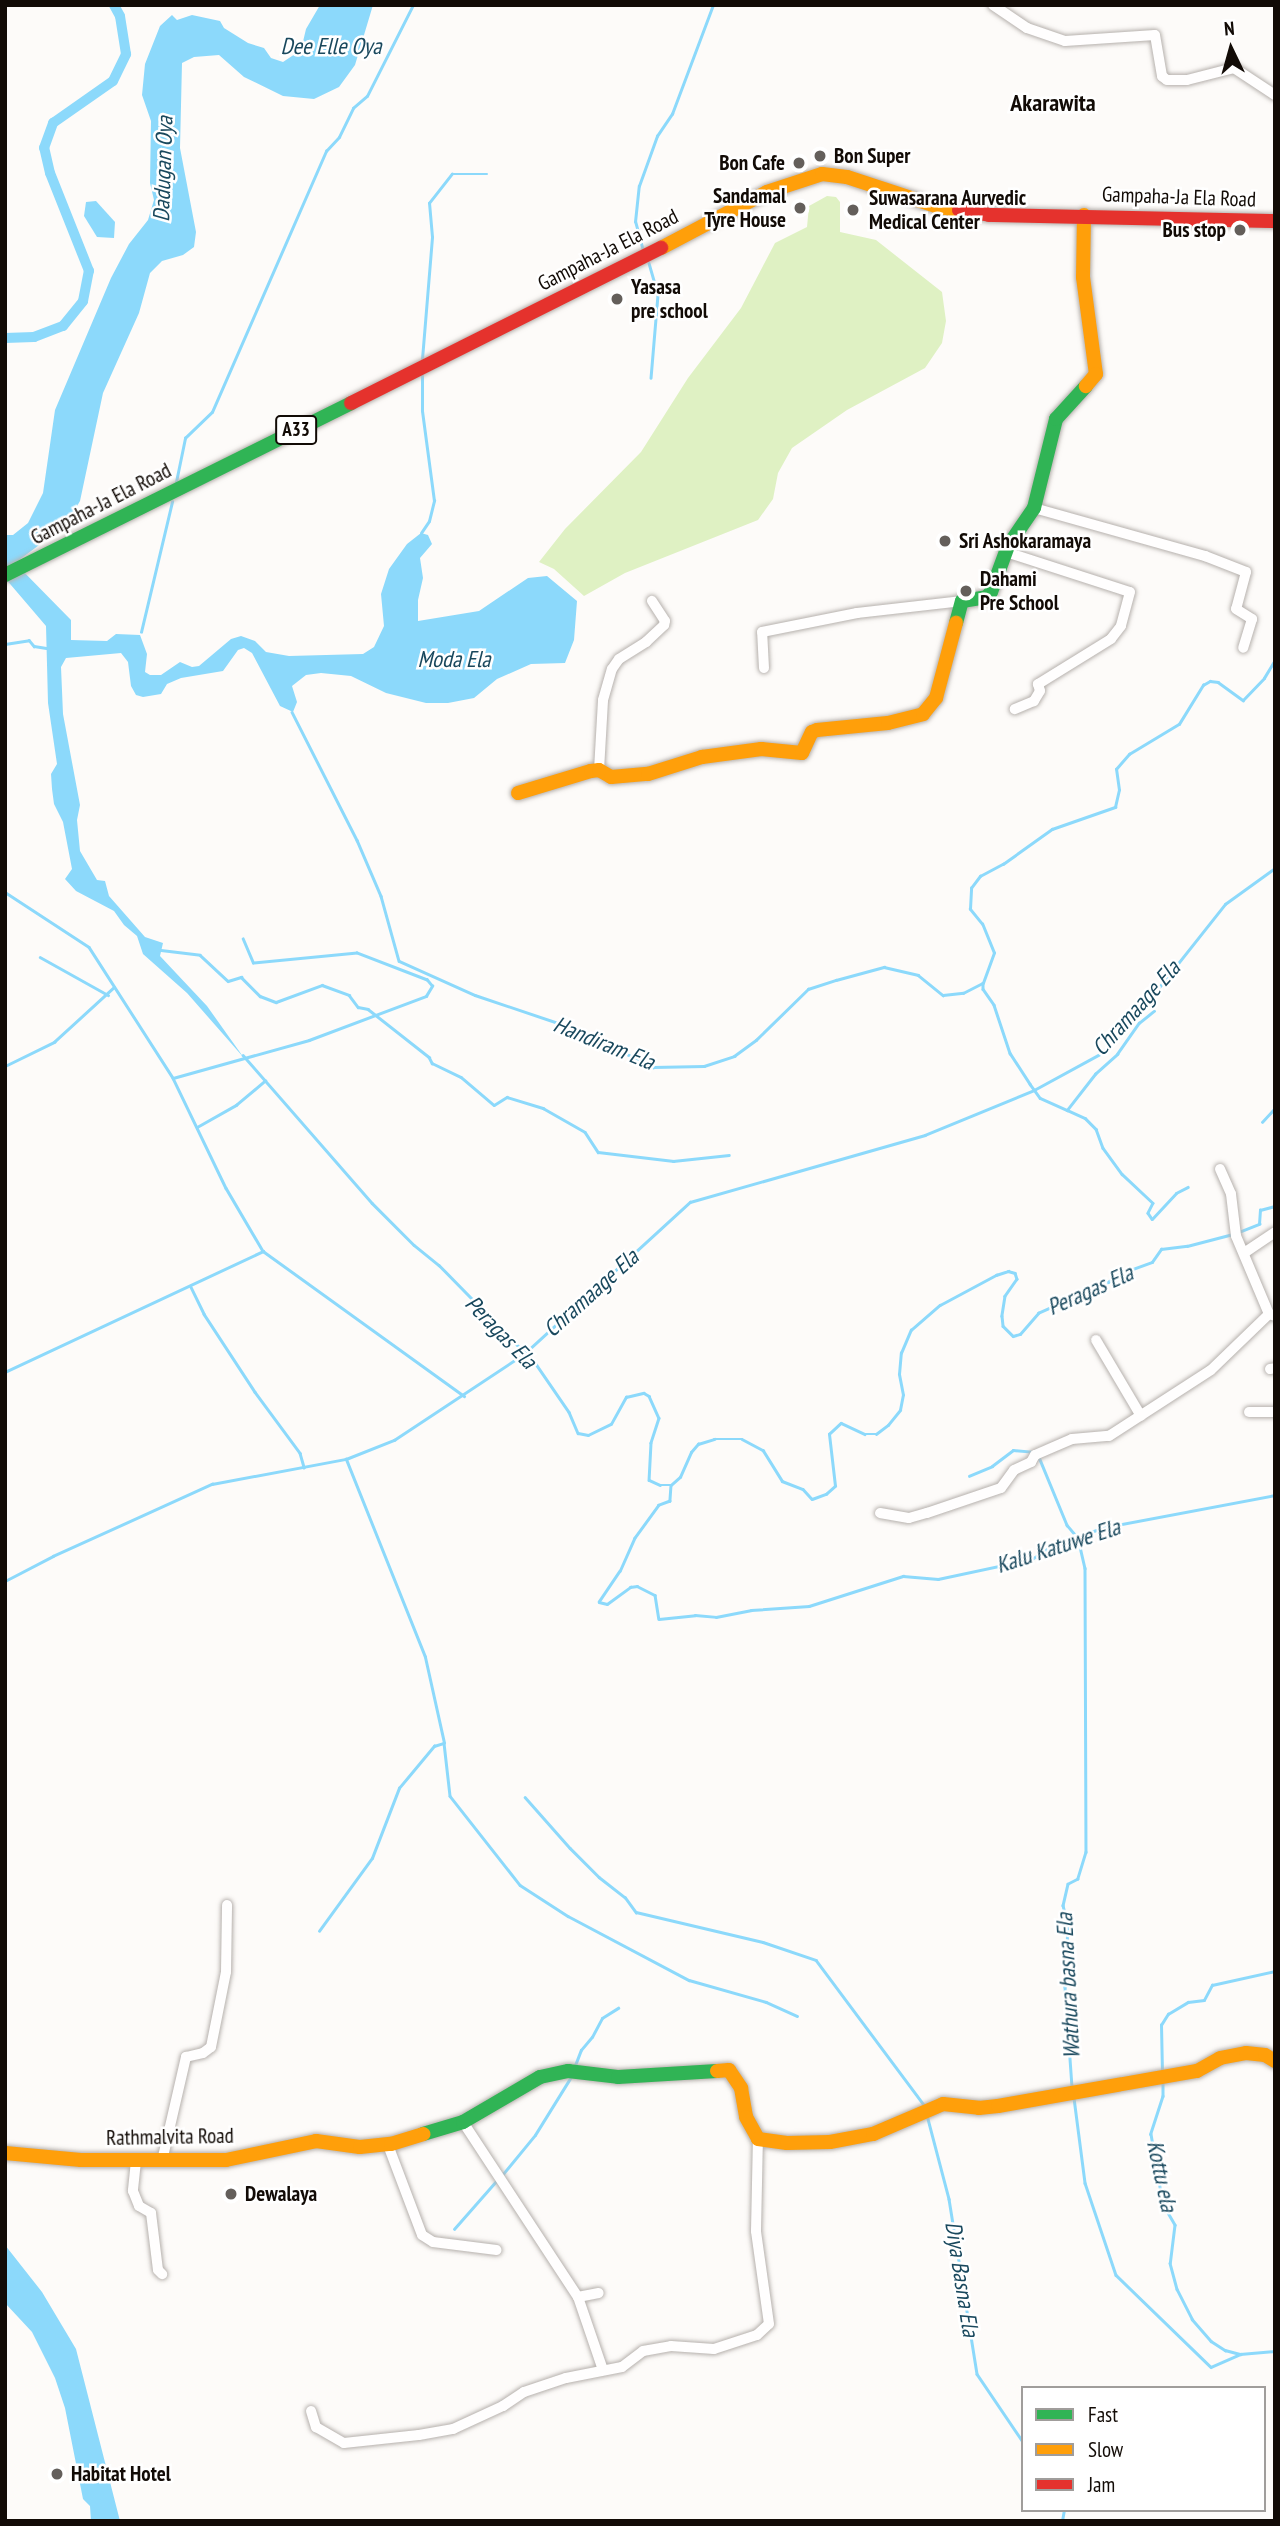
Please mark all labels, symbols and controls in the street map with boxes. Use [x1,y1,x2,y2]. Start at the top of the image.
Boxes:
north arrow [1196,14,1266,84]
text: N [1223,16,1235,40]
water label: Dee Elle Oya [281,32,381,60]
district label: Akarawita [1010,89,1096,117]
water label: Dadugan Oya [147,116,179,222]
place label: Bon Super [834,143,910,169]
marker: Bon Super [812,148,828,164]
place label: Bon Cafe [719,150,785,176]
marker: Bon Cafe [791,155,807,171]
street label: Gampaha-Ja Ela Road [1102,182,1256,212]
place label: Sandamal Tyre House [704,183,786,233]
place label: Suwasarana Aurvedic Medical Center [869,185,1027,235]
marker: Sandamal Tyre House [792,200,808,216]
marker: Suwasarana Aurvedic Medical Center [843,200,863,220]
street label: Gampaha-Ja Ela Road [534,204,682,296]
place label: Bus stop [1162,217,1226,243]
marker: Bus stop [1232,222,1248,238]
place label: Yasasa pre school [631,274,708,324]
marker: Yasasa pre school [609,291,625,307]
road number: A33 [275,414,317,446]
street label: Gampaha-Ja Ela Road [27,458,175,550]
place label: Sri Ashokaramaya [959,528,1092,554]
marker: Sri Ashokaramaya [937,533,953,549]
place label: Dahami Pre School [980,566,1059,616]
marker: Dahami Pre School [958,583,974,599]
water label: Moda Ela [417,645,491,673]
water label: Chramaage Ela [1086,955,1186,1061]
water label: Handiram Ela [550,1010,658,1076]
water label: Chramaage Ela [538,1243,644,1343]
water label: Peragas Ela [1043,1259,1137,1321]
water label: Peragas Ela [459,1290,543,1374]
water label: Kalu Katuwe Ela [992,1513,1124,1579]
water label: Wathura basna Ela [1050,1912,1086,2060]
street label: Rathmalvita Road [106,2123,234,2151]
water label: Kottu ela [1141,2138,1183,2214]
place label: Dewalaya [245,2181,317,2207]
marker: Dewalaya [223,2186,239,2202]
water label: Diya Basna Ela [939,2219,985,2339]
legend [1021,2386,1266,2512]
text: Fast [1088,2401,1118,2428]
text: Slow [1088,2436,1123,2463]
place label: Habitat Hotel [71,2461,171,2487]
marker: Habitat Hotel [49,2466,65,2482]
text: Jam [1088,2471,1115,2498]

